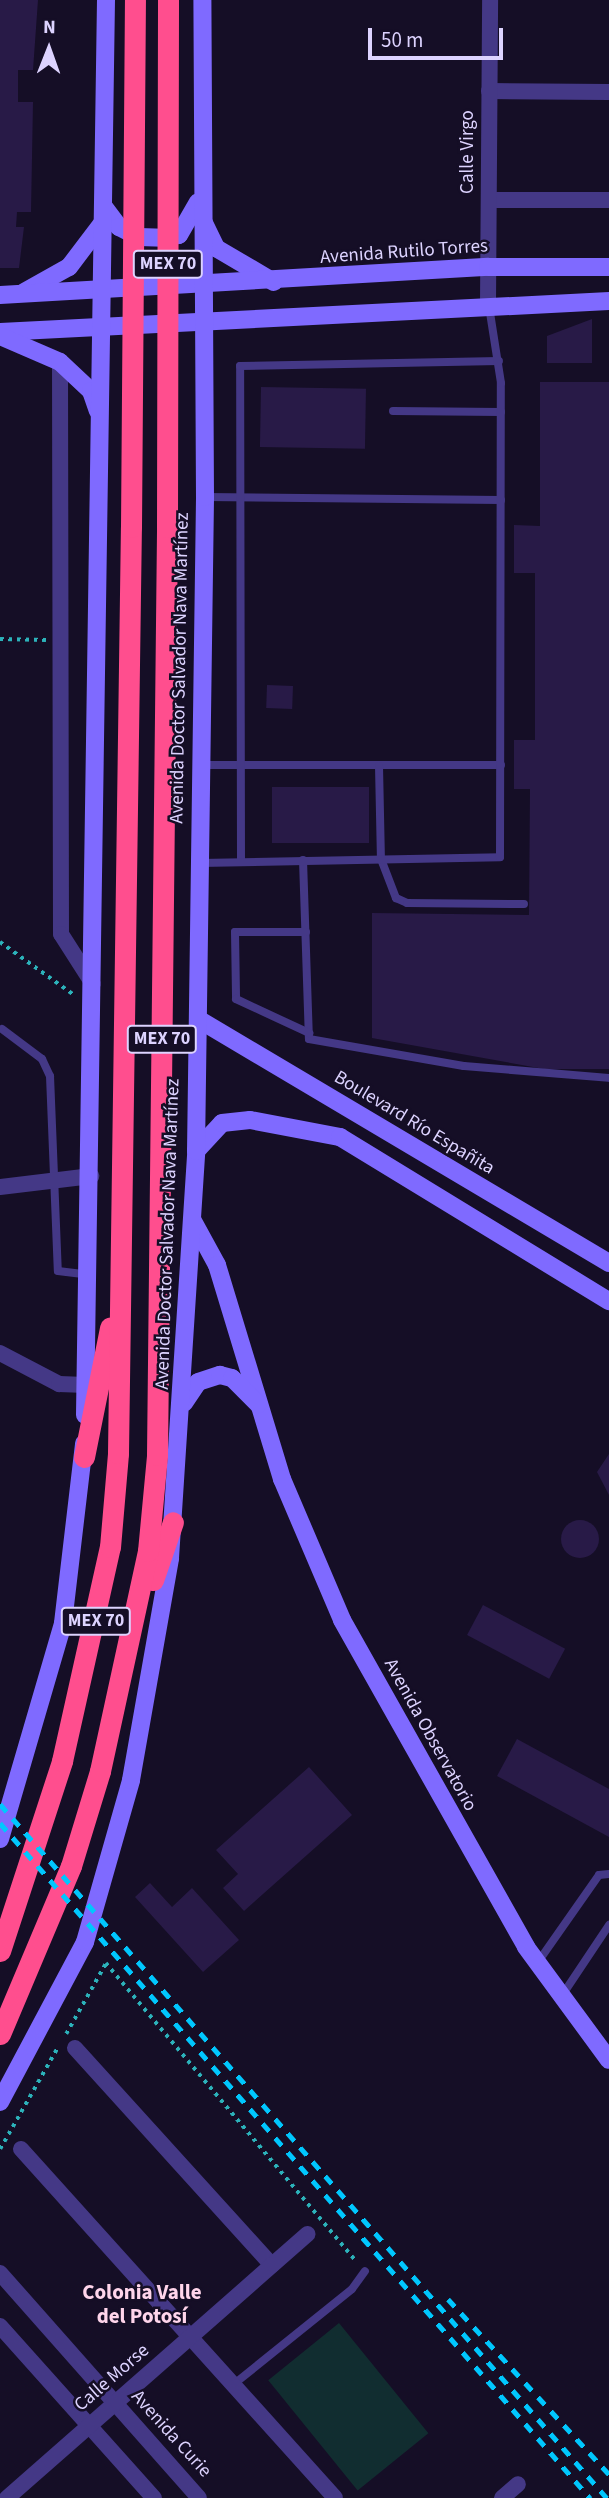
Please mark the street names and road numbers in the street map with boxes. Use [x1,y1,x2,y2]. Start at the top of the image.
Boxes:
street label: Calle Virgo [457,110,479,194]
street label: Avenida Rutilo Torres [319,235,489,269]
road number: MEX 70 [131,250,205,278]
street label: Avenida Doctor Salvador Nava Martínez [166,512,194,824]
road number: MEX 70 [125,1024,199,1054]
street label: Boulevard Río Españita [330,1066,498,1180]
street label: Avenida Doctor Salvador Nava Martínez [151,1078,185,1390]
road number: MEX 70 [59,1606,133,1636]
street label: Avenida Observatorio [379,1655,481,1815]
street label: Calle Morse [70,2339,154,2417]
street label: Avenida Curie [126,2386,216,2482]

